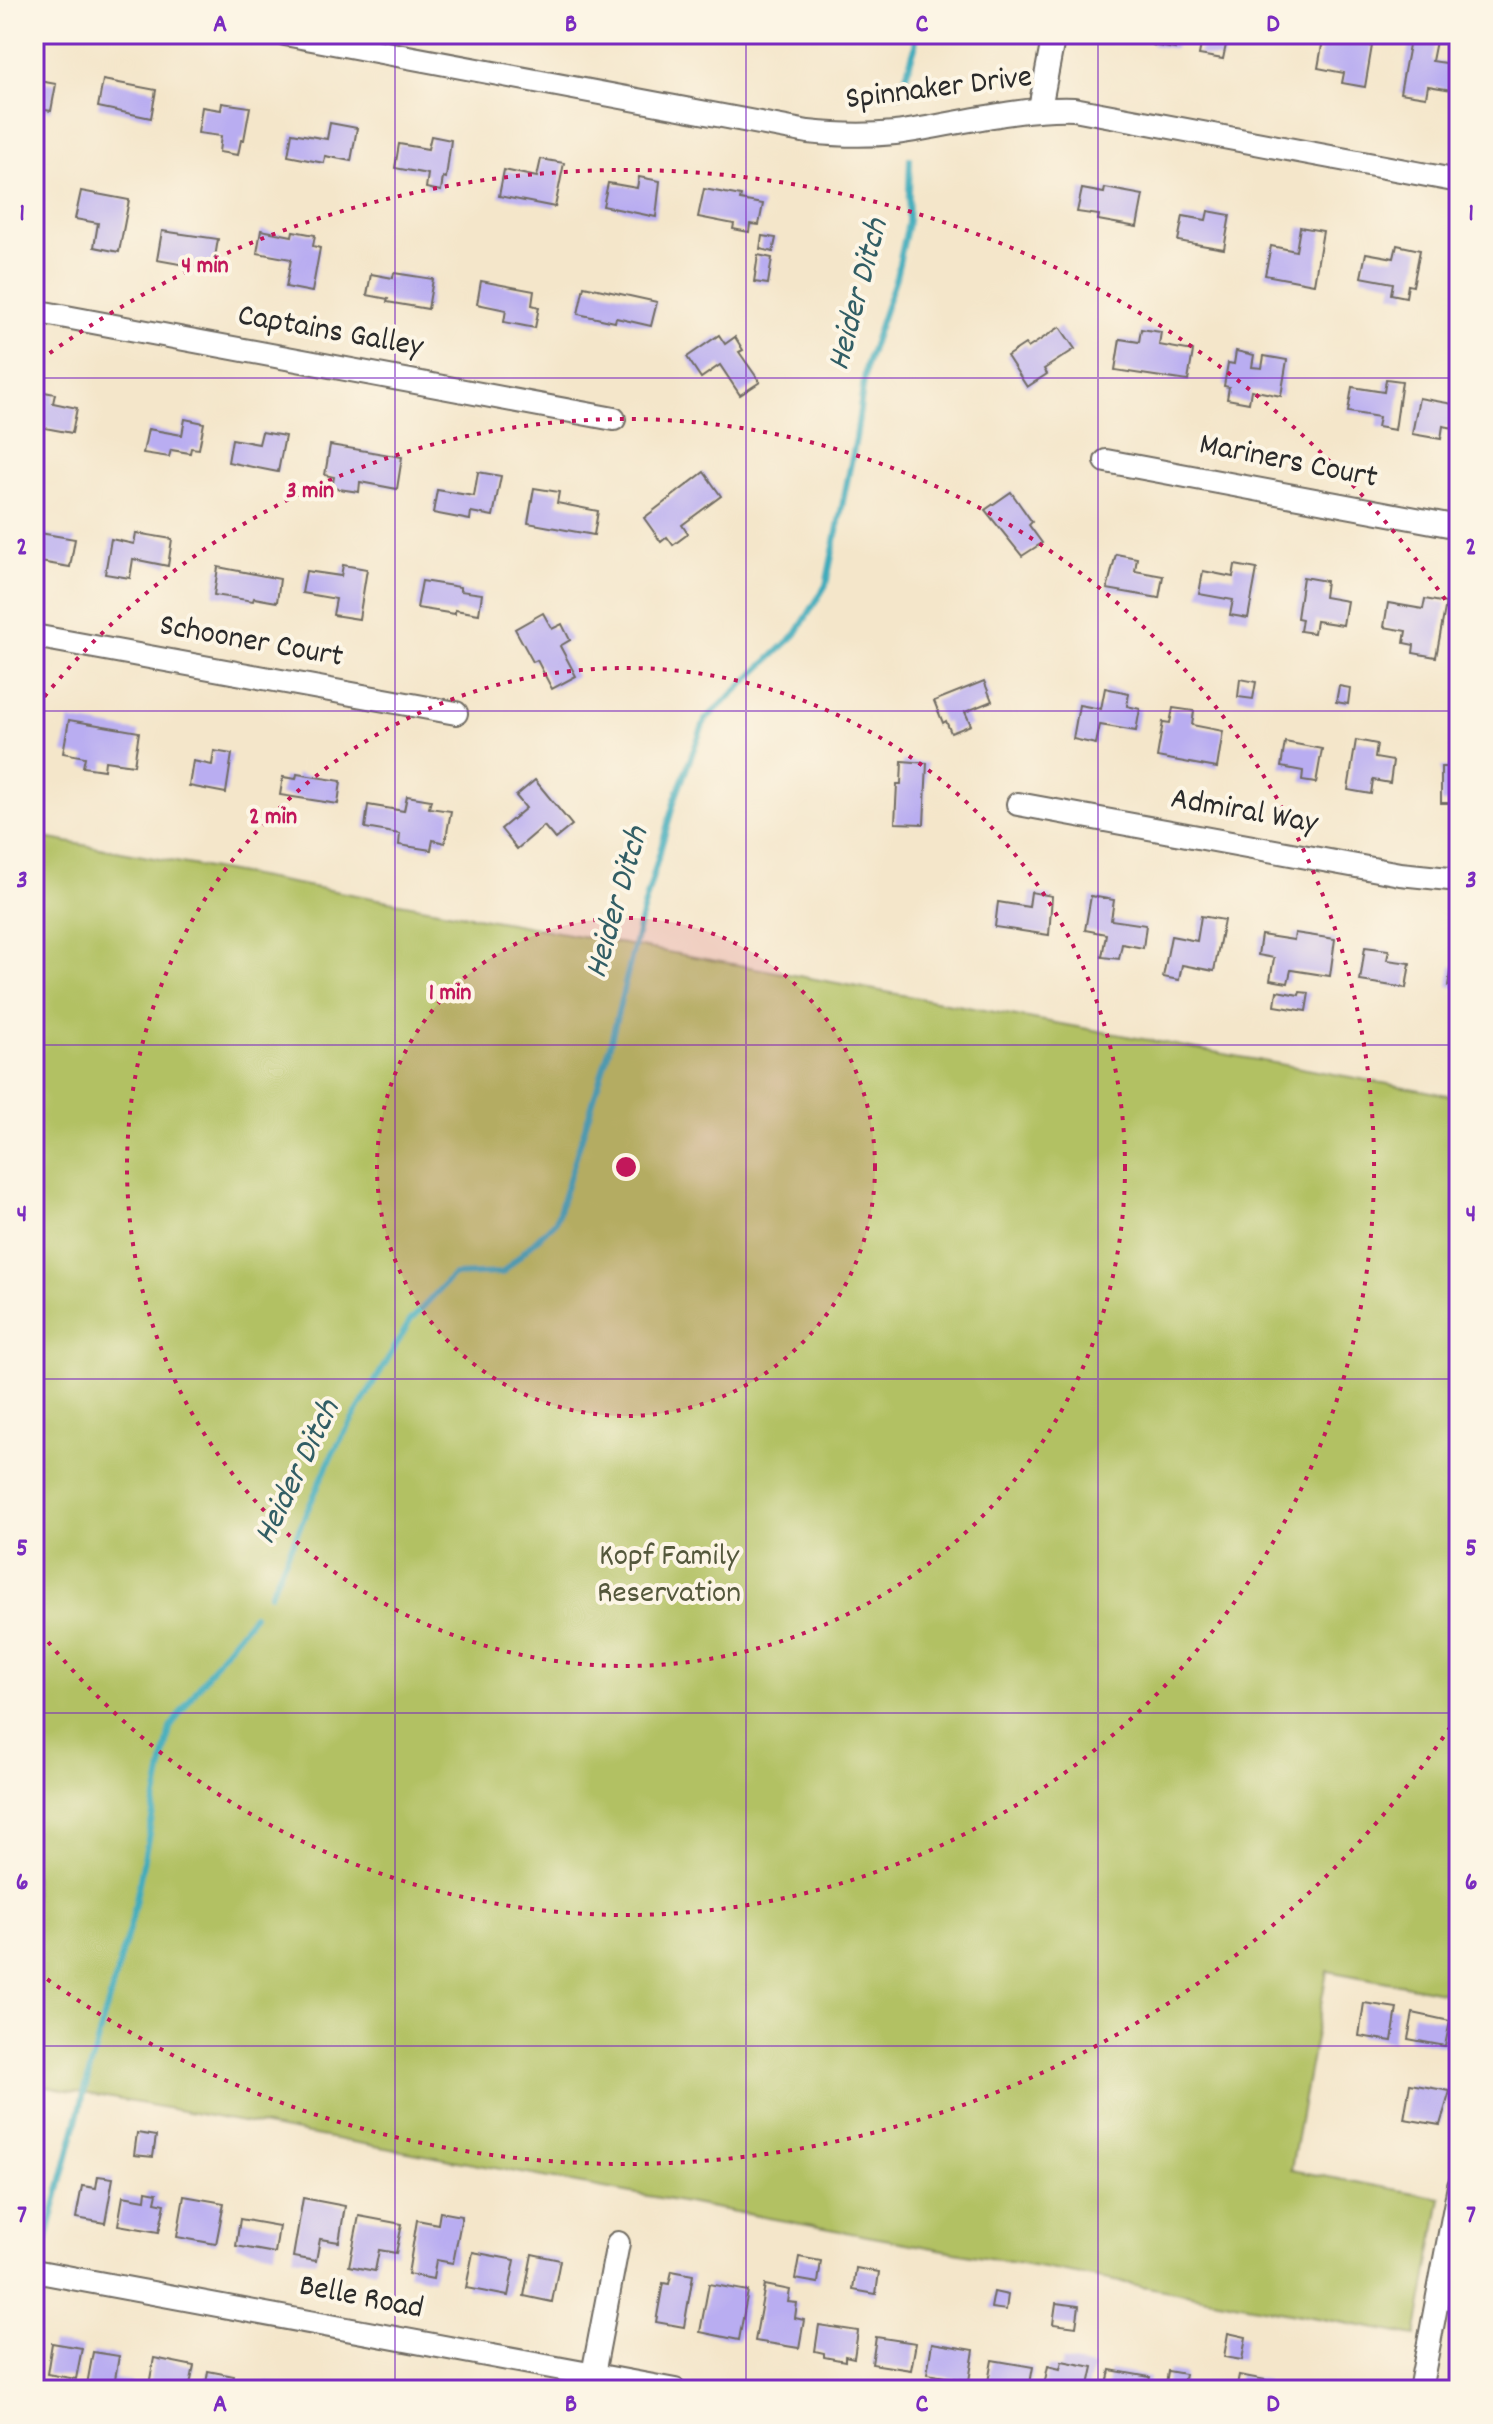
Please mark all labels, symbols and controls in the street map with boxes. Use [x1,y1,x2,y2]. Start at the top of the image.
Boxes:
text: A [213,7,227,44]
text: B [565,7,577,44]
text: C [916,7,929,44]
text: D [1266,7,1280,44]
street label: Spinnaker Drive [843,56,1035,124]
text: 1 [19,196,25,233]
text: 1 [1468,196,1474,233]
water label: Heider Ditch [816,212,904,376]
text: 4 min [181,250,229,284]
street label: Captains Galley [234,294,427,372]
street label: Mariners Court [1195,423,1381,503]
text: 3 min [286,475,334,509]
text: 2 [16,530,28,567]
text: 2 [1465,530,1477,567]
street label: Schooner Court [156,604,347,682]
street label: Admiral Way [1167,777,1322,849]
text: 2 min [249,801,297,835]
water label: Heider Ditch [574,820,664,984]
text: 3 [16,863,28,900]
text: 3 [1465,863,1477,900]
text: 1 min [429,977,471,1011]
centre of rings [612,1153,640,1181]
text: 4 [17,1197,27,1234]
text: 4 [1466,1197,1476,1234]
water label: Heider Ditch [243,1391,356,1554]
text: 5 [16,1531,28,1568]
text: 5 [1465,1531,1477,1568]
park label: Kopf Family Reservation [597,1535,741,1618]
text: 6 [16,1865,28,1902]
text: 6 [1465,1865,1477,1902]
text: 7 [17,2198,27,2235]
text: 7 [1466,2198,1476,2235]
street label: Belle Road [295,2264,427,2334]
text: A [213,2387,227,2424]
text: B [565,2387,577,2424]
text: C [916,2387,929,2424]
text: D [1266,2387,1280,2424]

